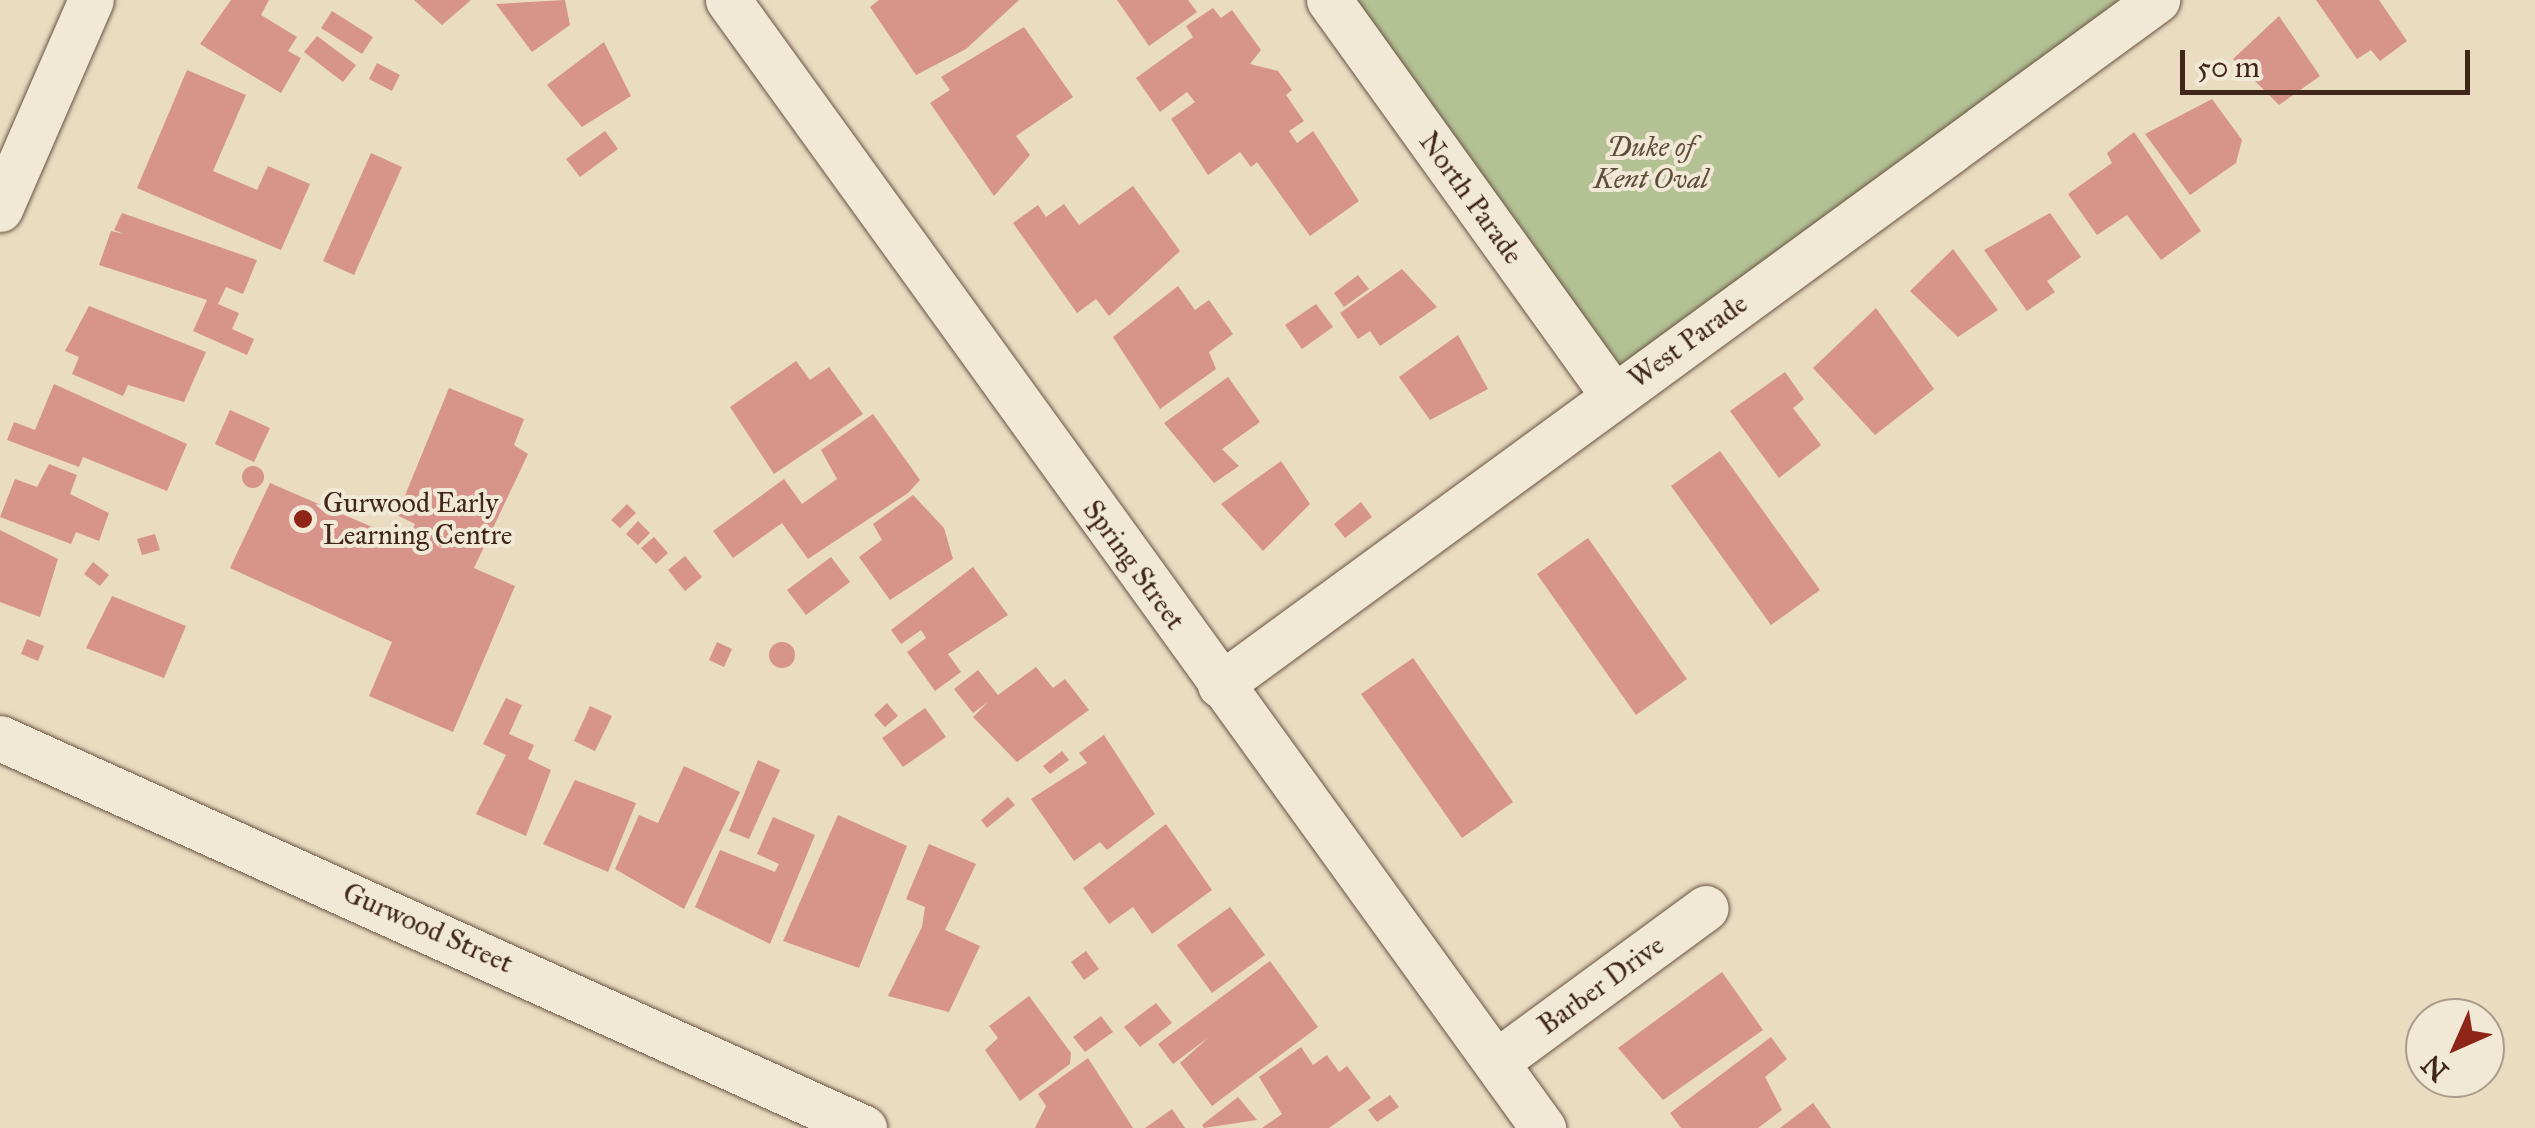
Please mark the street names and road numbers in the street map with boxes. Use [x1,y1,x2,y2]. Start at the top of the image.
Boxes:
street label: North Parade [1412,125,1530,271]
street label: West Parade [1622,287,1754,395]
street label: Spring Street [1076,494,1192,636]
street label: Gurwood Street [338,876,518,980]
street label: Barber Drive [1532,928,1670,1042]

